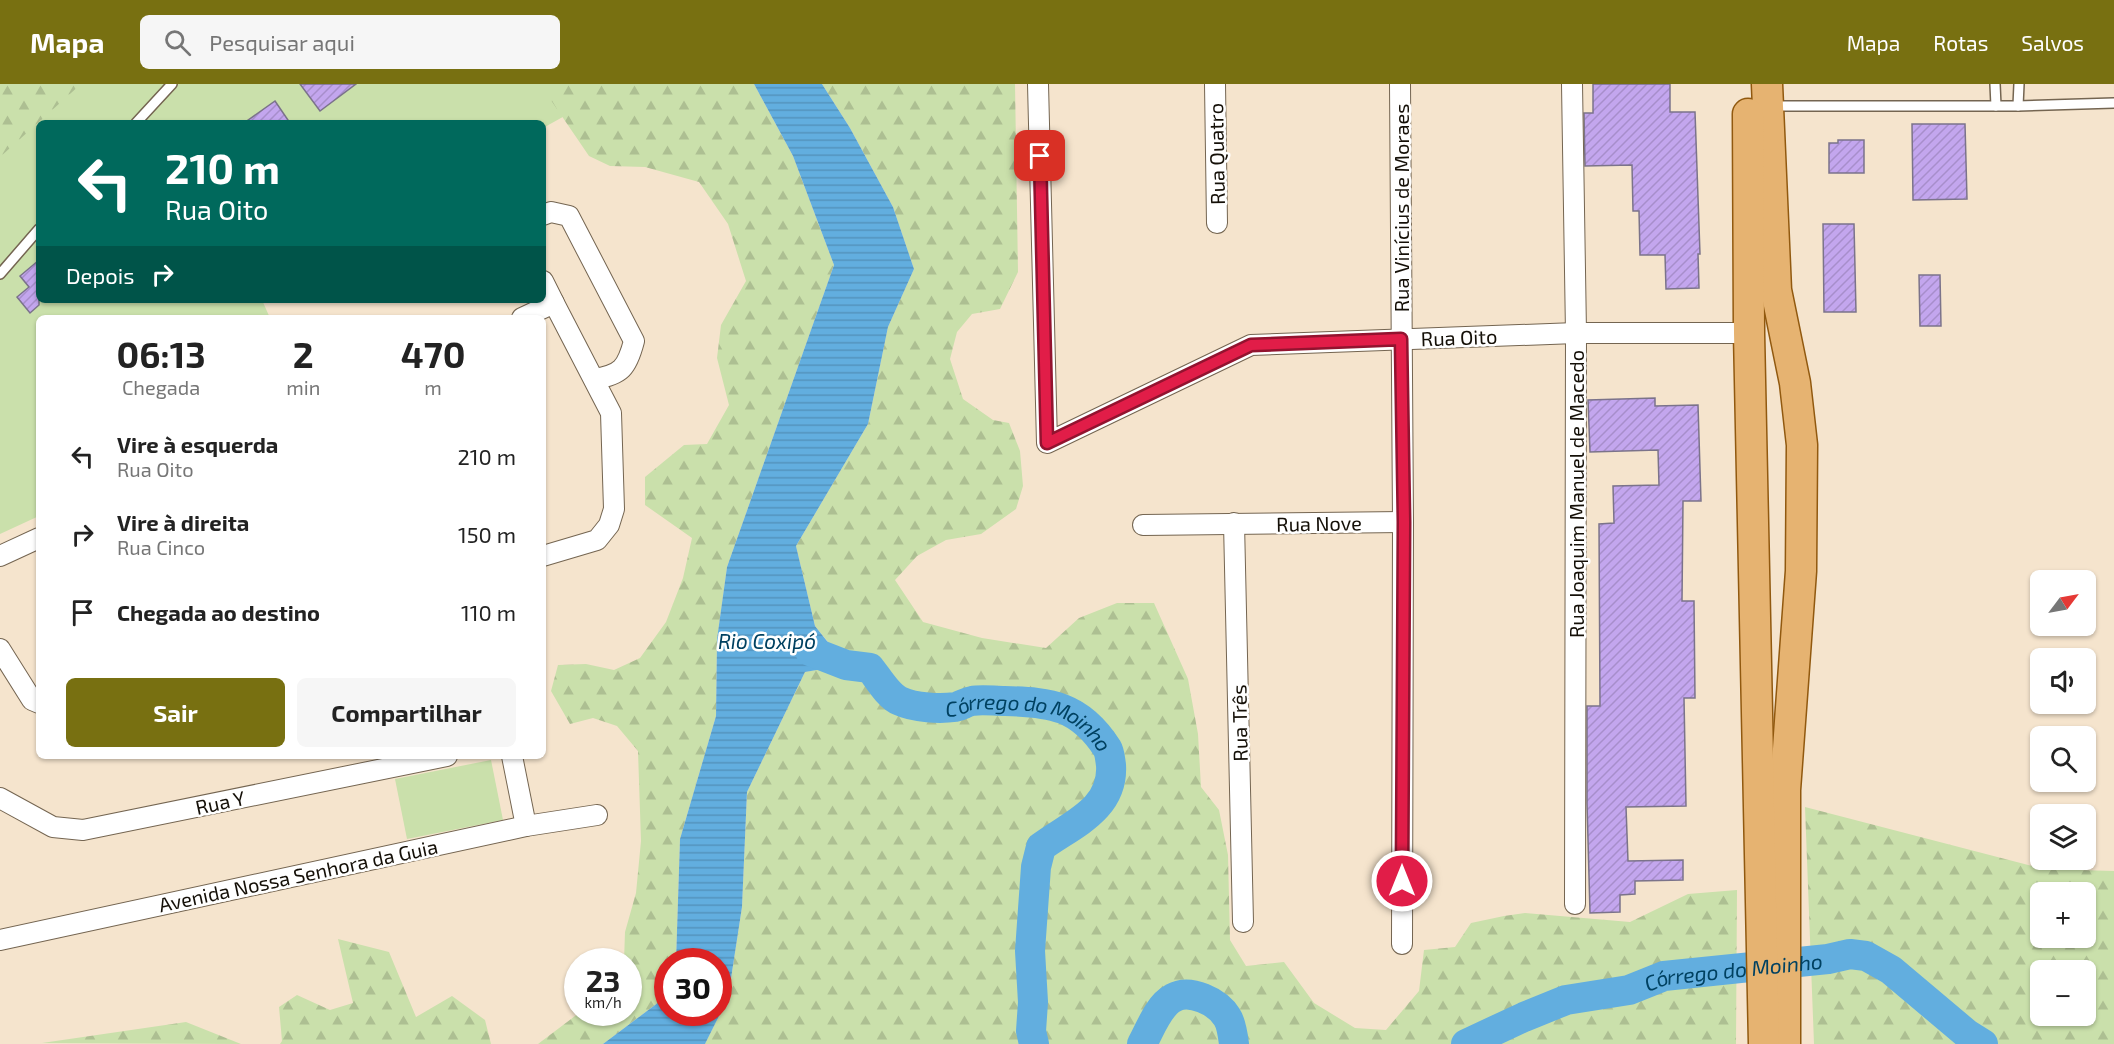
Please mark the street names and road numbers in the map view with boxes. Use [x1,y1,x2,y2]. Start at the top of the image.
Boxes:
street label: Rua Quatro [1203,103,1229,205]
street label: Rua Vinícius de Moraes [1389,104,1413,312]
street label: Rua Oito [1420,324,1498,350]
street label: Rua Joaquim Manuel de Macedo [1564,350,1588,638]
street label: Rua Nove [1276,510,1362,536]
street label: Rua Três [1226,684,1252,762]
street label: Rua Y [193,785,248,819]
street label: Avenida Nossa Senhora da Guia [156,834,440,916]

